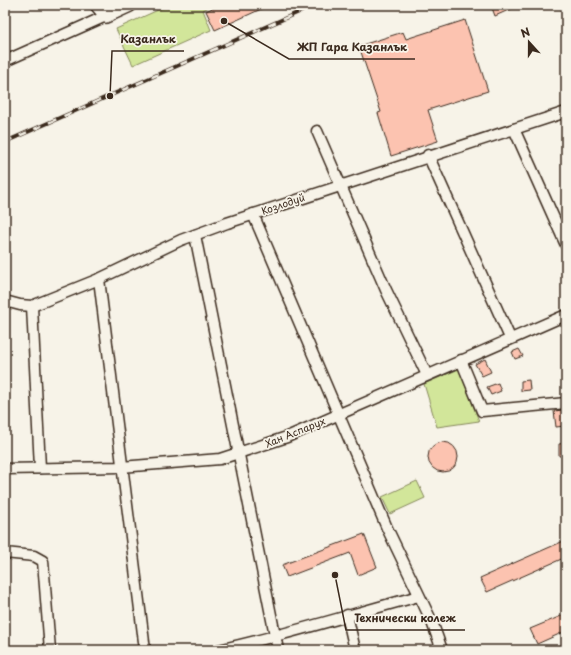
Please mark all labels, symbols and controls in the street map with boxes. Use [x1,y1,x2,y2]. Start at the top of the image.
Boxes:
north arrow [509,22,549,62]
text: N [518,23,533,42]
callout: Казанлък [112,28,184,51]
text: Казанлък [120,30,177,47]
callout: ЖП Гара Казанлък [289,36,415,59]
text: ЖП Гара Казанлък [296,38,408,55]
street label: Козлодуй [259,189,307,219]
street label: Хан Аспарух [262,413,328,451]
callout: Технически колеж [346,607,465,630]
text: Технически колеж [354,609,457,626]

